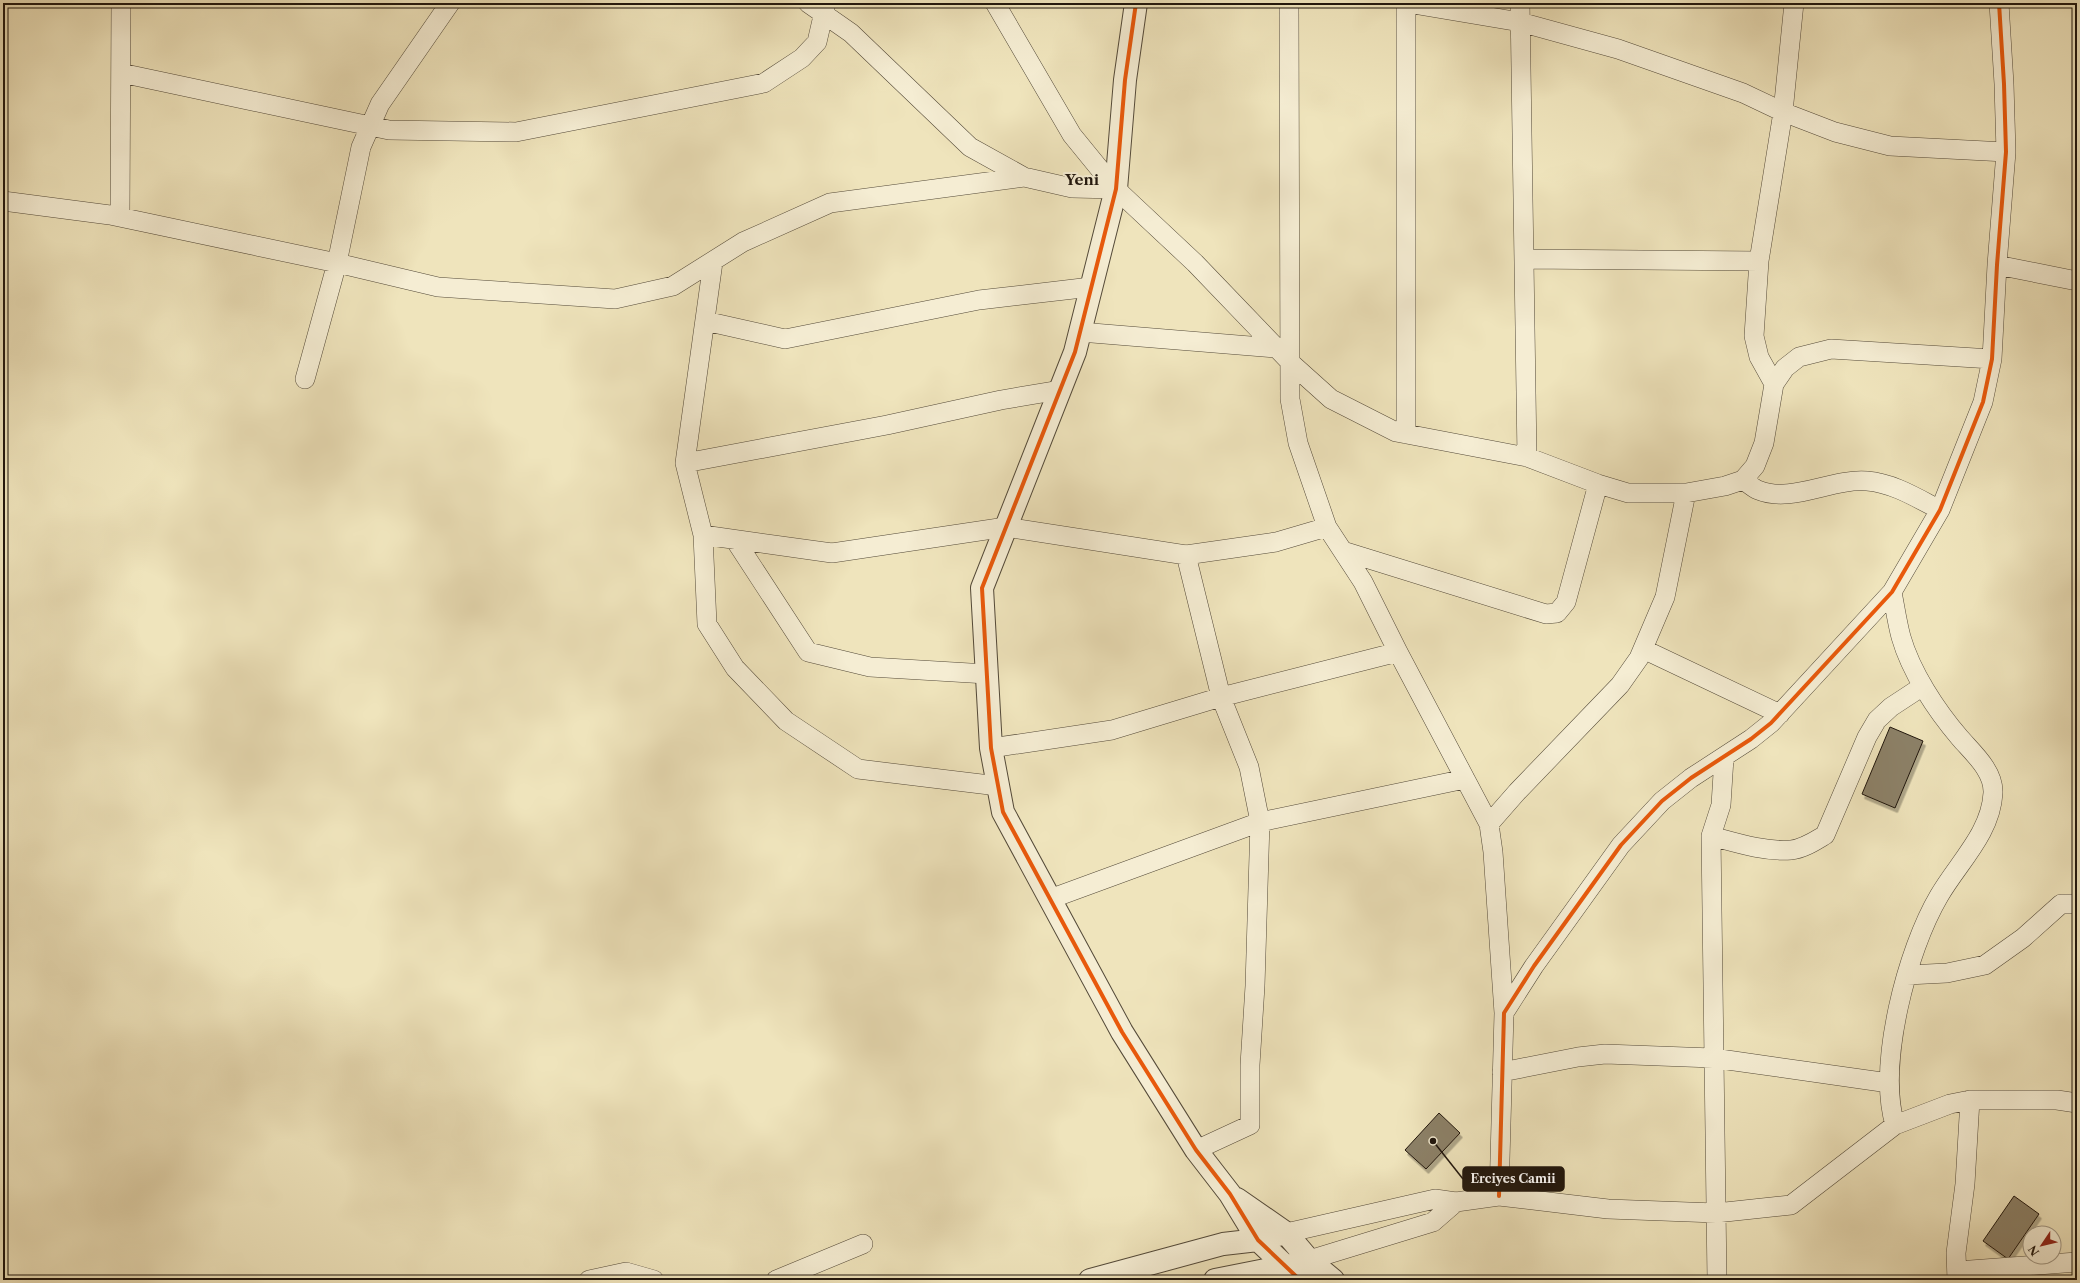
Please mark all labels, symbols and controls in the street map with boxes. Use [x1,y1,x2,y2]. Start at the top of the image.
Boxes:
district label: Yeni [1064,170,1100,189]
callout: Erciyes Camii [1463,1167,1564,1191]
text: Erciyes Camii [1470,1171,1556,1186]
north arrow [2022,1225,2062,1265]
text: N [2025,1242,2042,1259]

